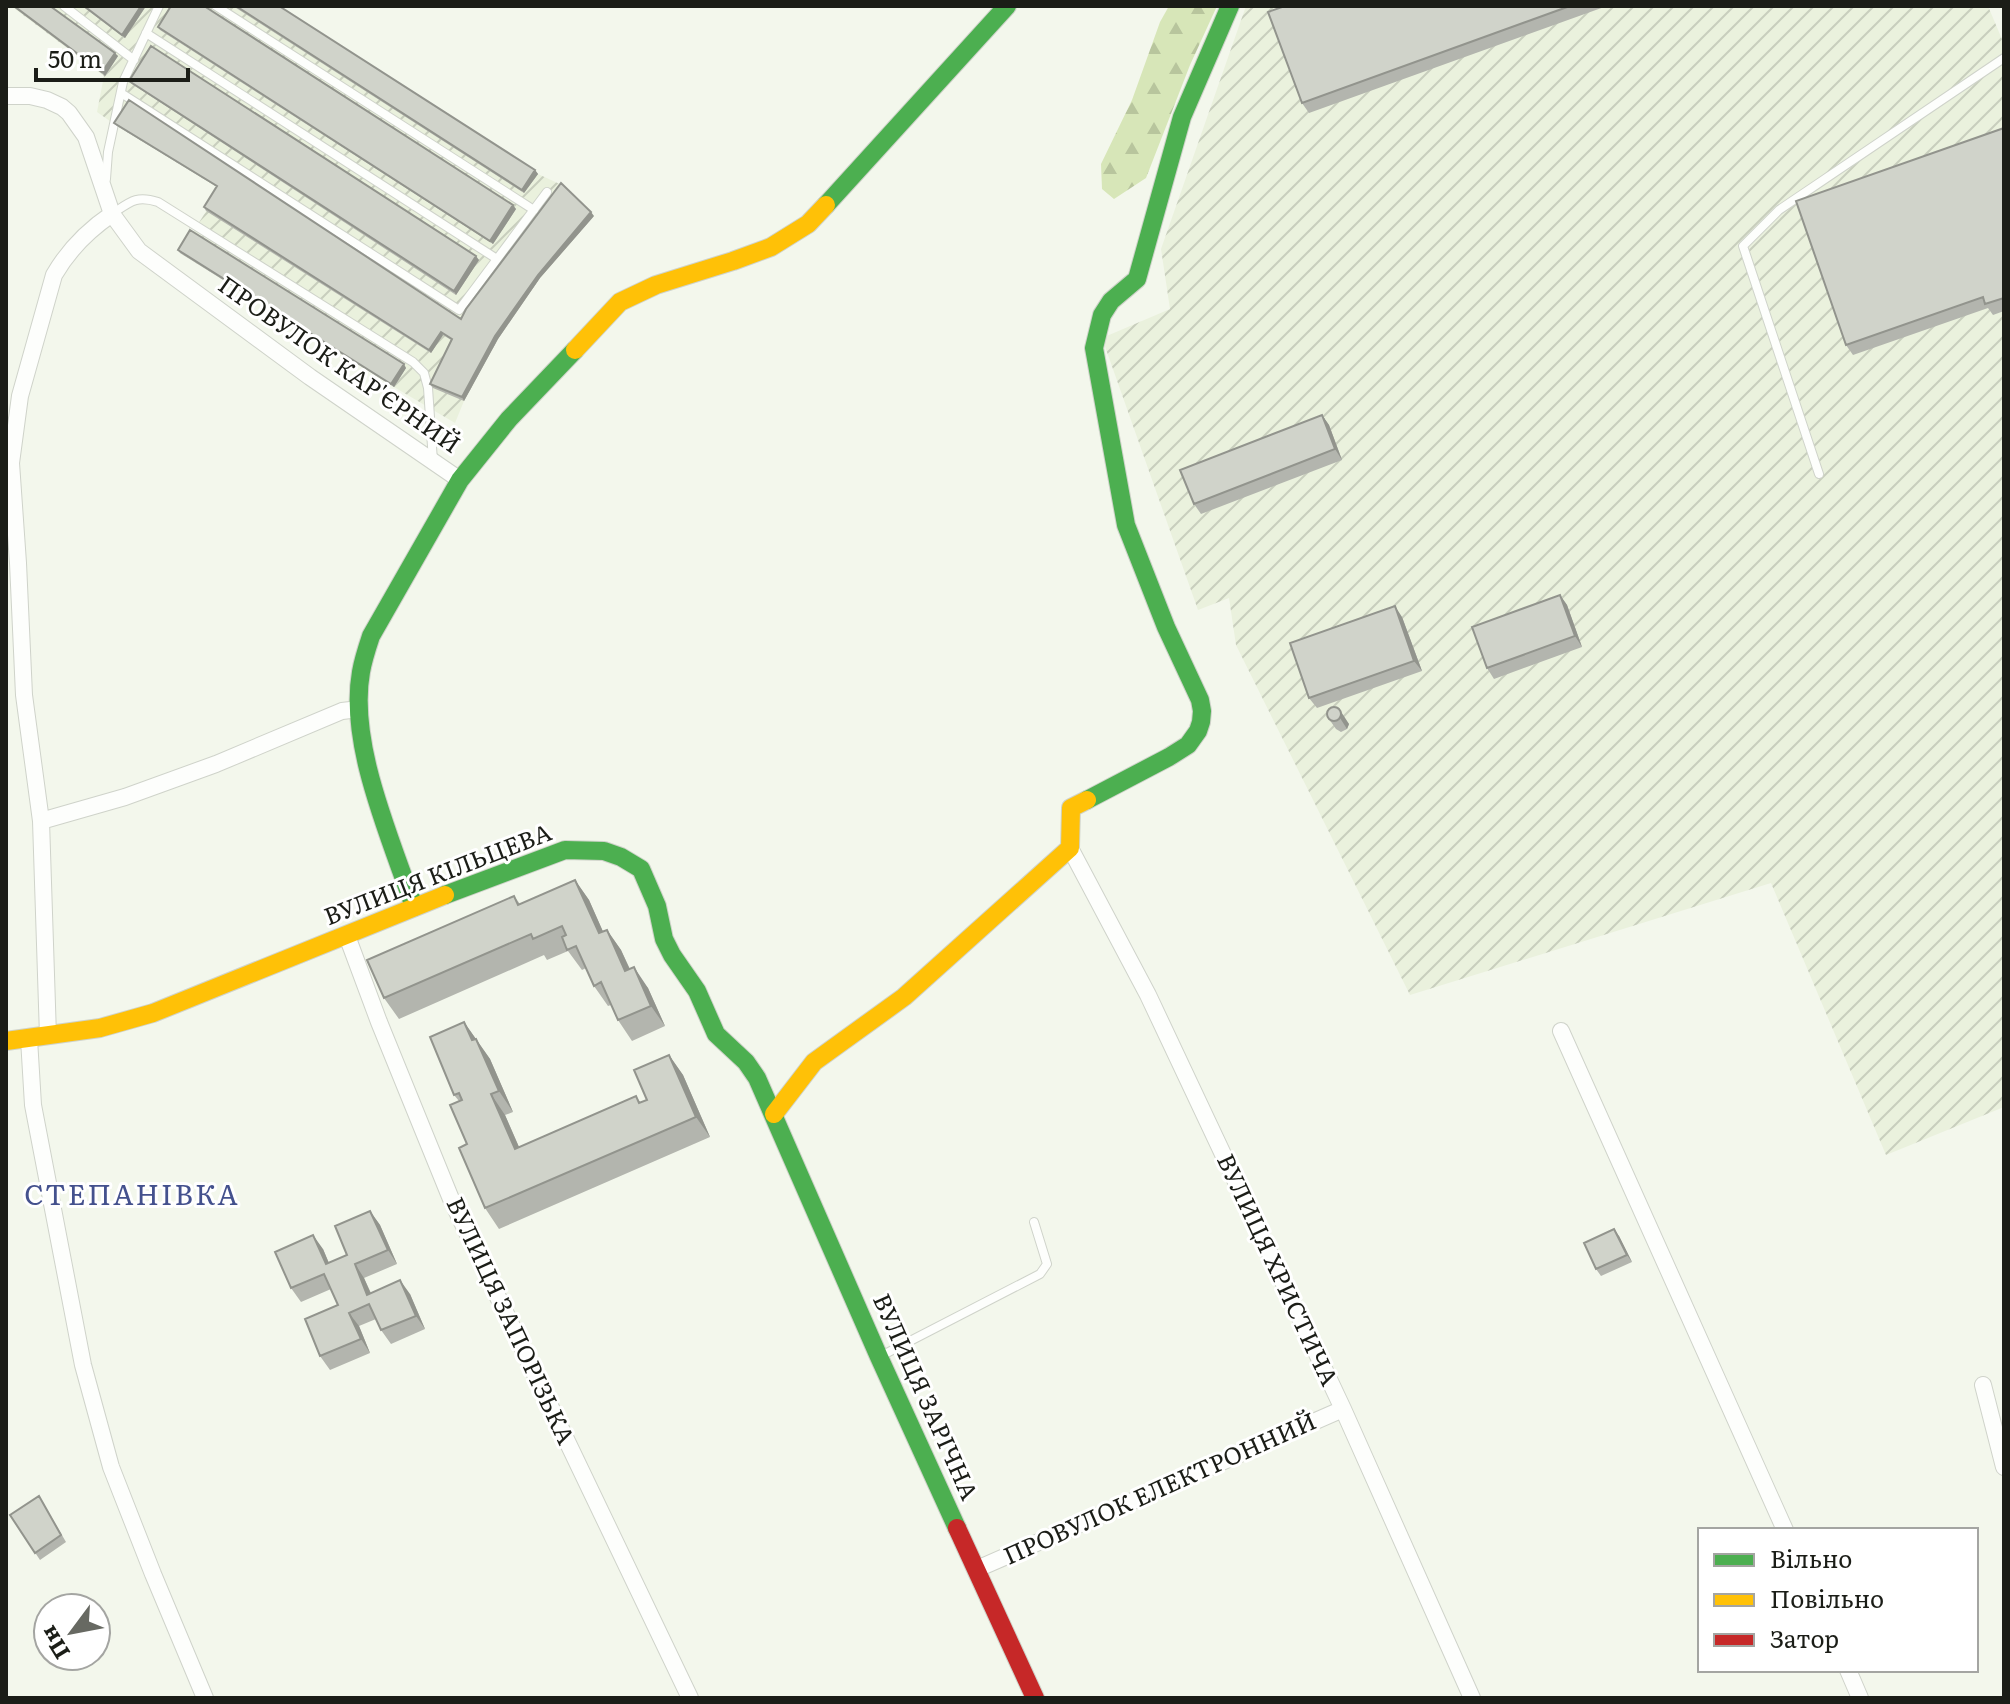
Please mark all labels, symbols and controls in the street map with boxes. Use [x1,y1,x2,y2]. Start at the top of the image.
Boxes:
scale bar [36,32,188,82]
text: 50 m [48,40,102,75]
street label: ПРОВУЛОК КАР'ЄРНИЙ [212,266,469,460]
street label: ВУЛИЦЯ КІЛЬЦЕВА [318,813,556,932]
street label: ВУЛИЦЯ ХРИСТИЧА [1210,1147,1349,1391]
district label: СТЕПАНІВКА [24,1172,240,1214]
street label: ВУЛИЦЯ ЗАПОРІЗЬКА [439,1190,585,1450]
street label: ВУЛИЦЯ ЗАРІЧНА [866,1287,989,1505]
street label: ПРОВУЛОК ЕЛЕКТРОННИЙ [997,1402,1321,1572]
legend [1698,1528,1978,1672]
text: Вільно [1770,1540,1852,1575]
text: Повільно [1770,1580,1884,1615]
north arrow [32,1592,112,1672]
text: Пн [31,1620,77,1667]
text: Затор [1770,1620,1839,1655]

